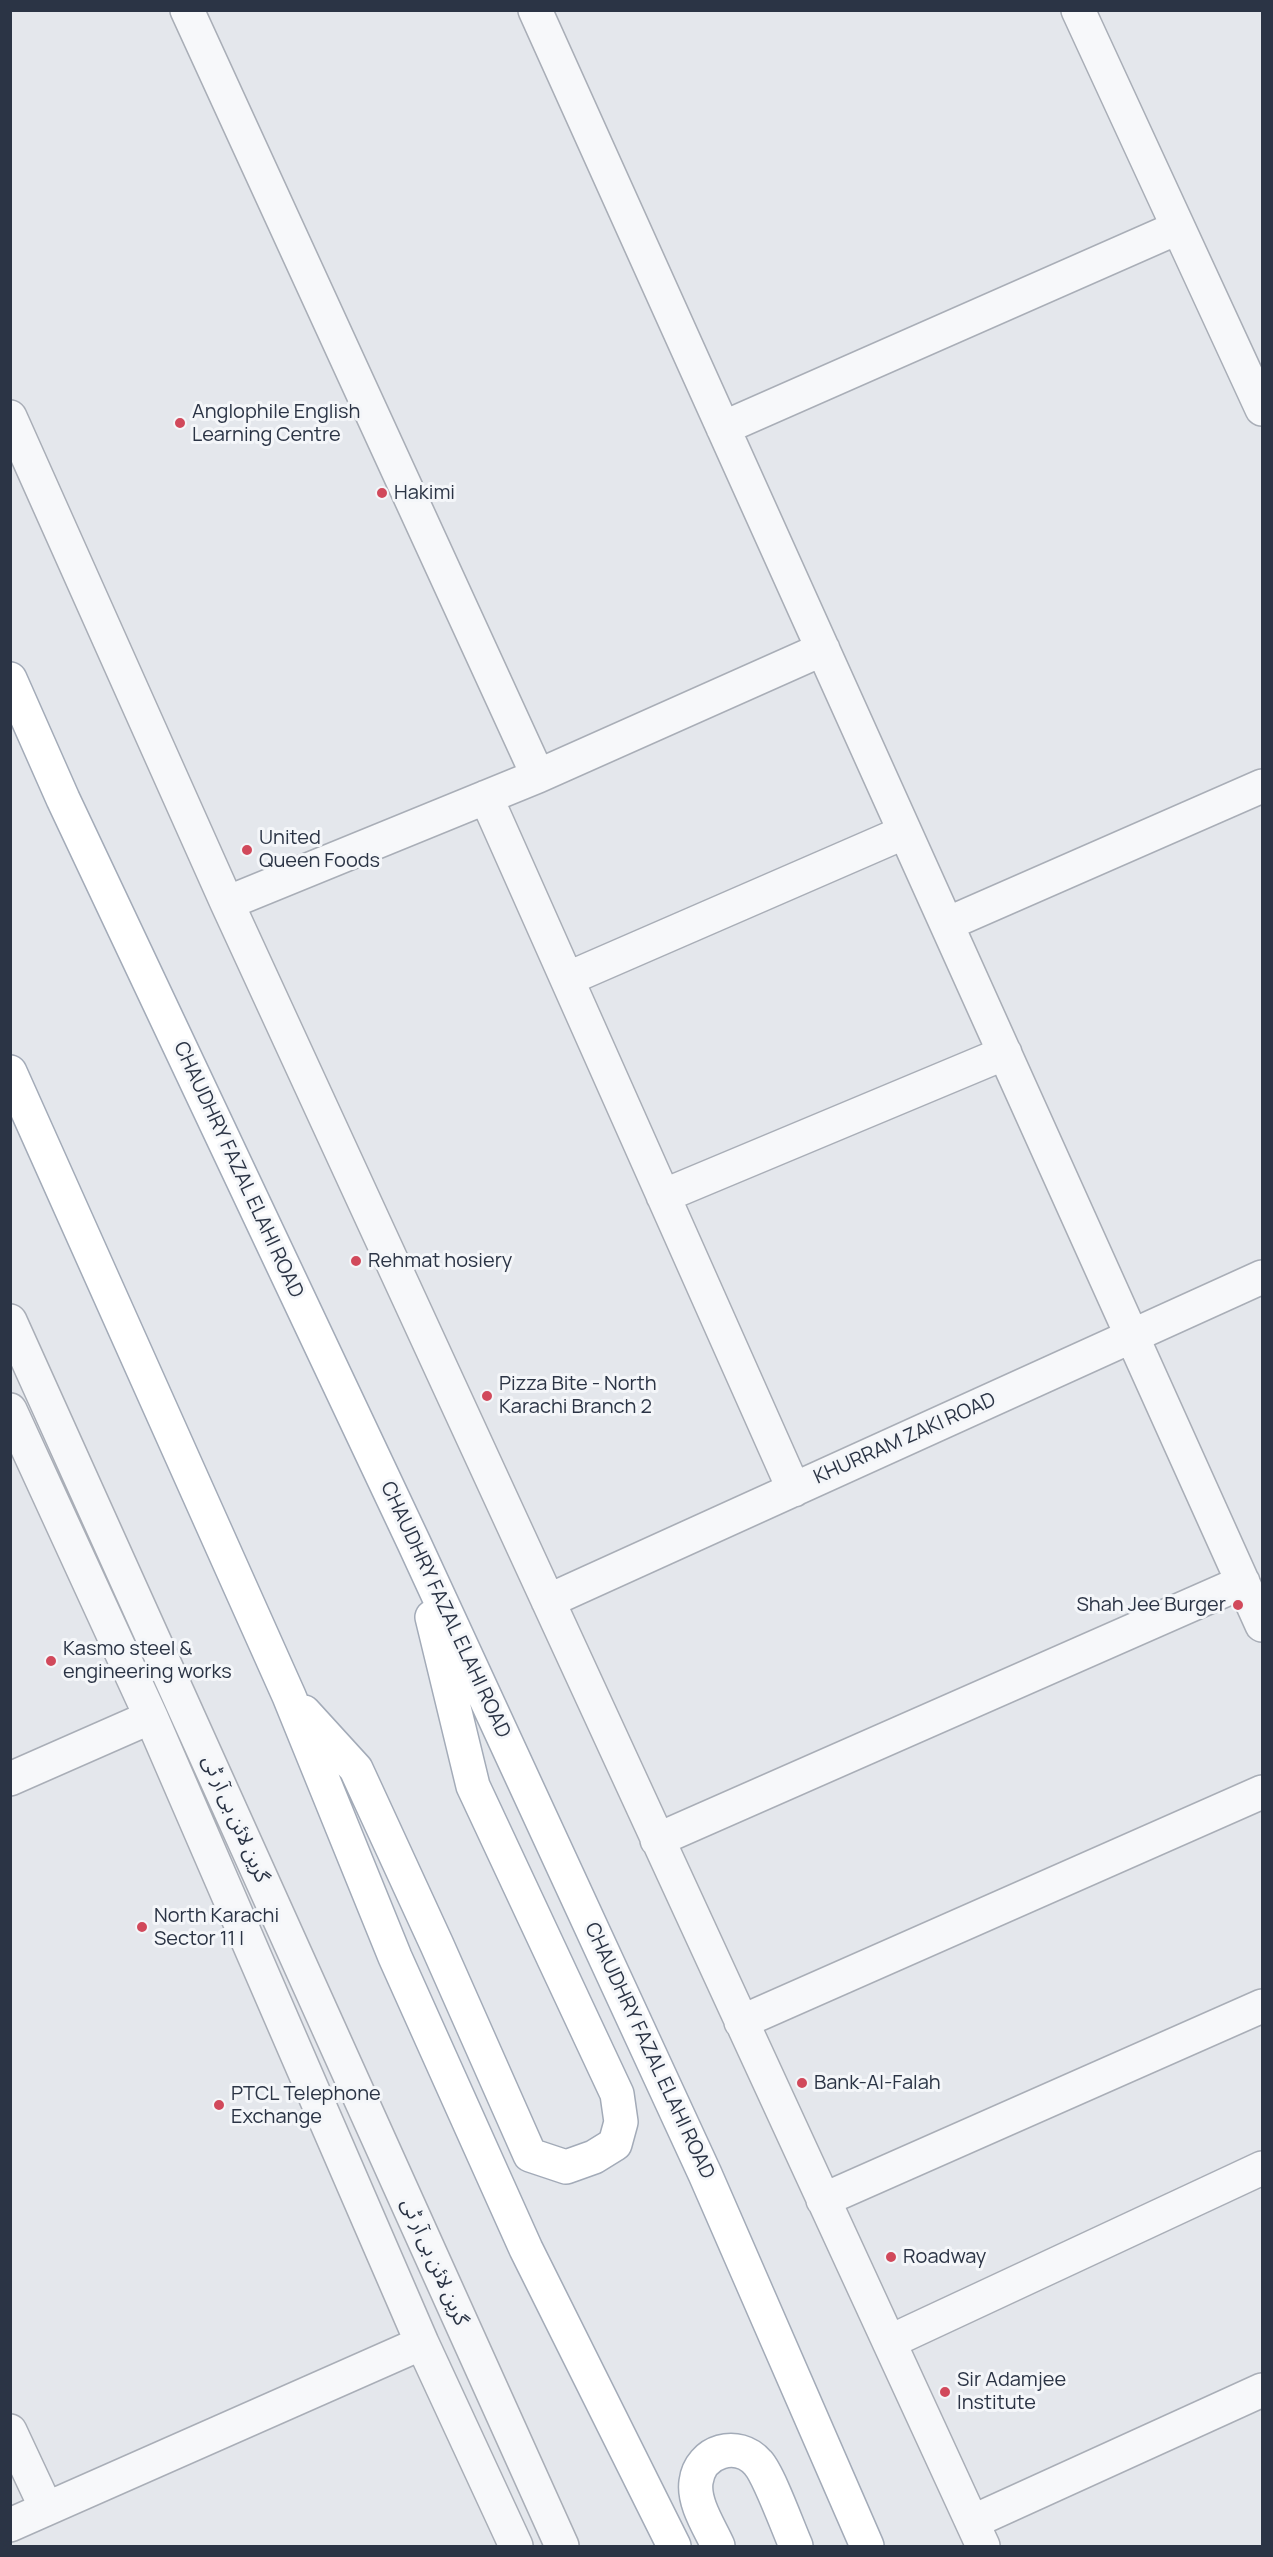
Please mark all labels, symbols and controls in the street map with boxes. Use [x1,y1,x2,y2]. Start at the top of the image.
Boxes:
place label: Anglophile English Learning Centre [192,400,360,447]
marker: Anglophile English Learning Centre [173,416,187,430]
place label: Hakimi [394,481,455,505]
marker: Hakimi [375,486,389,500]
place label: United Queen Foods [259,826,380,873]
marker: United Queen Foods [240,843,254,857]
street label: CHAUDHRY FAZAL ELAHI ROAD [168,1038,308,1302]
place label: Rehmat hosiery [368,1249,512,1273]
marker: Rehmat hosiery [349,1254,363,1268]
place label: Pizza Bite - North Karachi Branch 2 [499,1372,657,1419]
street label: KHURRAM ZAKI ROAD [810,1388,1000,1490]
marker: Pizza Bite - North Karachi Branch 2 [480,1389,494,1403]
street label: CHAUDHRY FAZAL ELAHI ROAD [375,1478,515,1742]
place label: Shah Jee Burger [1076,1593,1226,1617]
marker: Shah Jee Burger [1231,1598,1245,1612]
place label: Kasmo steel & engineering works [63,1637,232,1684]
marker: Kasmo steel & engineering works [44,1654,58,1668]
street label: گرین لائن بی آر ٹی [196,1752,274,1886]
place label: North Karachi Sector 11 I [154,1904,279,1951]
street label: CHAUDHRY FAZAL ELAHI ROAD [579,1919,719,2183]
marker: North Karachi Sector 11 I [135,1920,149,1934]
place label: Bank-Al-Falah [814,2071,941,2095]
marker: Bank-Al-Falah [795,2076,809,2090]
place label: PTCL Telephone Exchange [231,2082,381,2129]
marker: PTCL Telephone Exchange [212,2098,226,2112]
street label: گرین لائن بی آر ٹی [395,2195,473,2329]
place label: Roadway [903,2245,986,2269]
marker: Roadway [884,2250,898,2264]
place label: Sir Adamjee Institute [957,2368,1066,2415]
marker: Sir Adamjee Institute [938,2385,952,2399]

